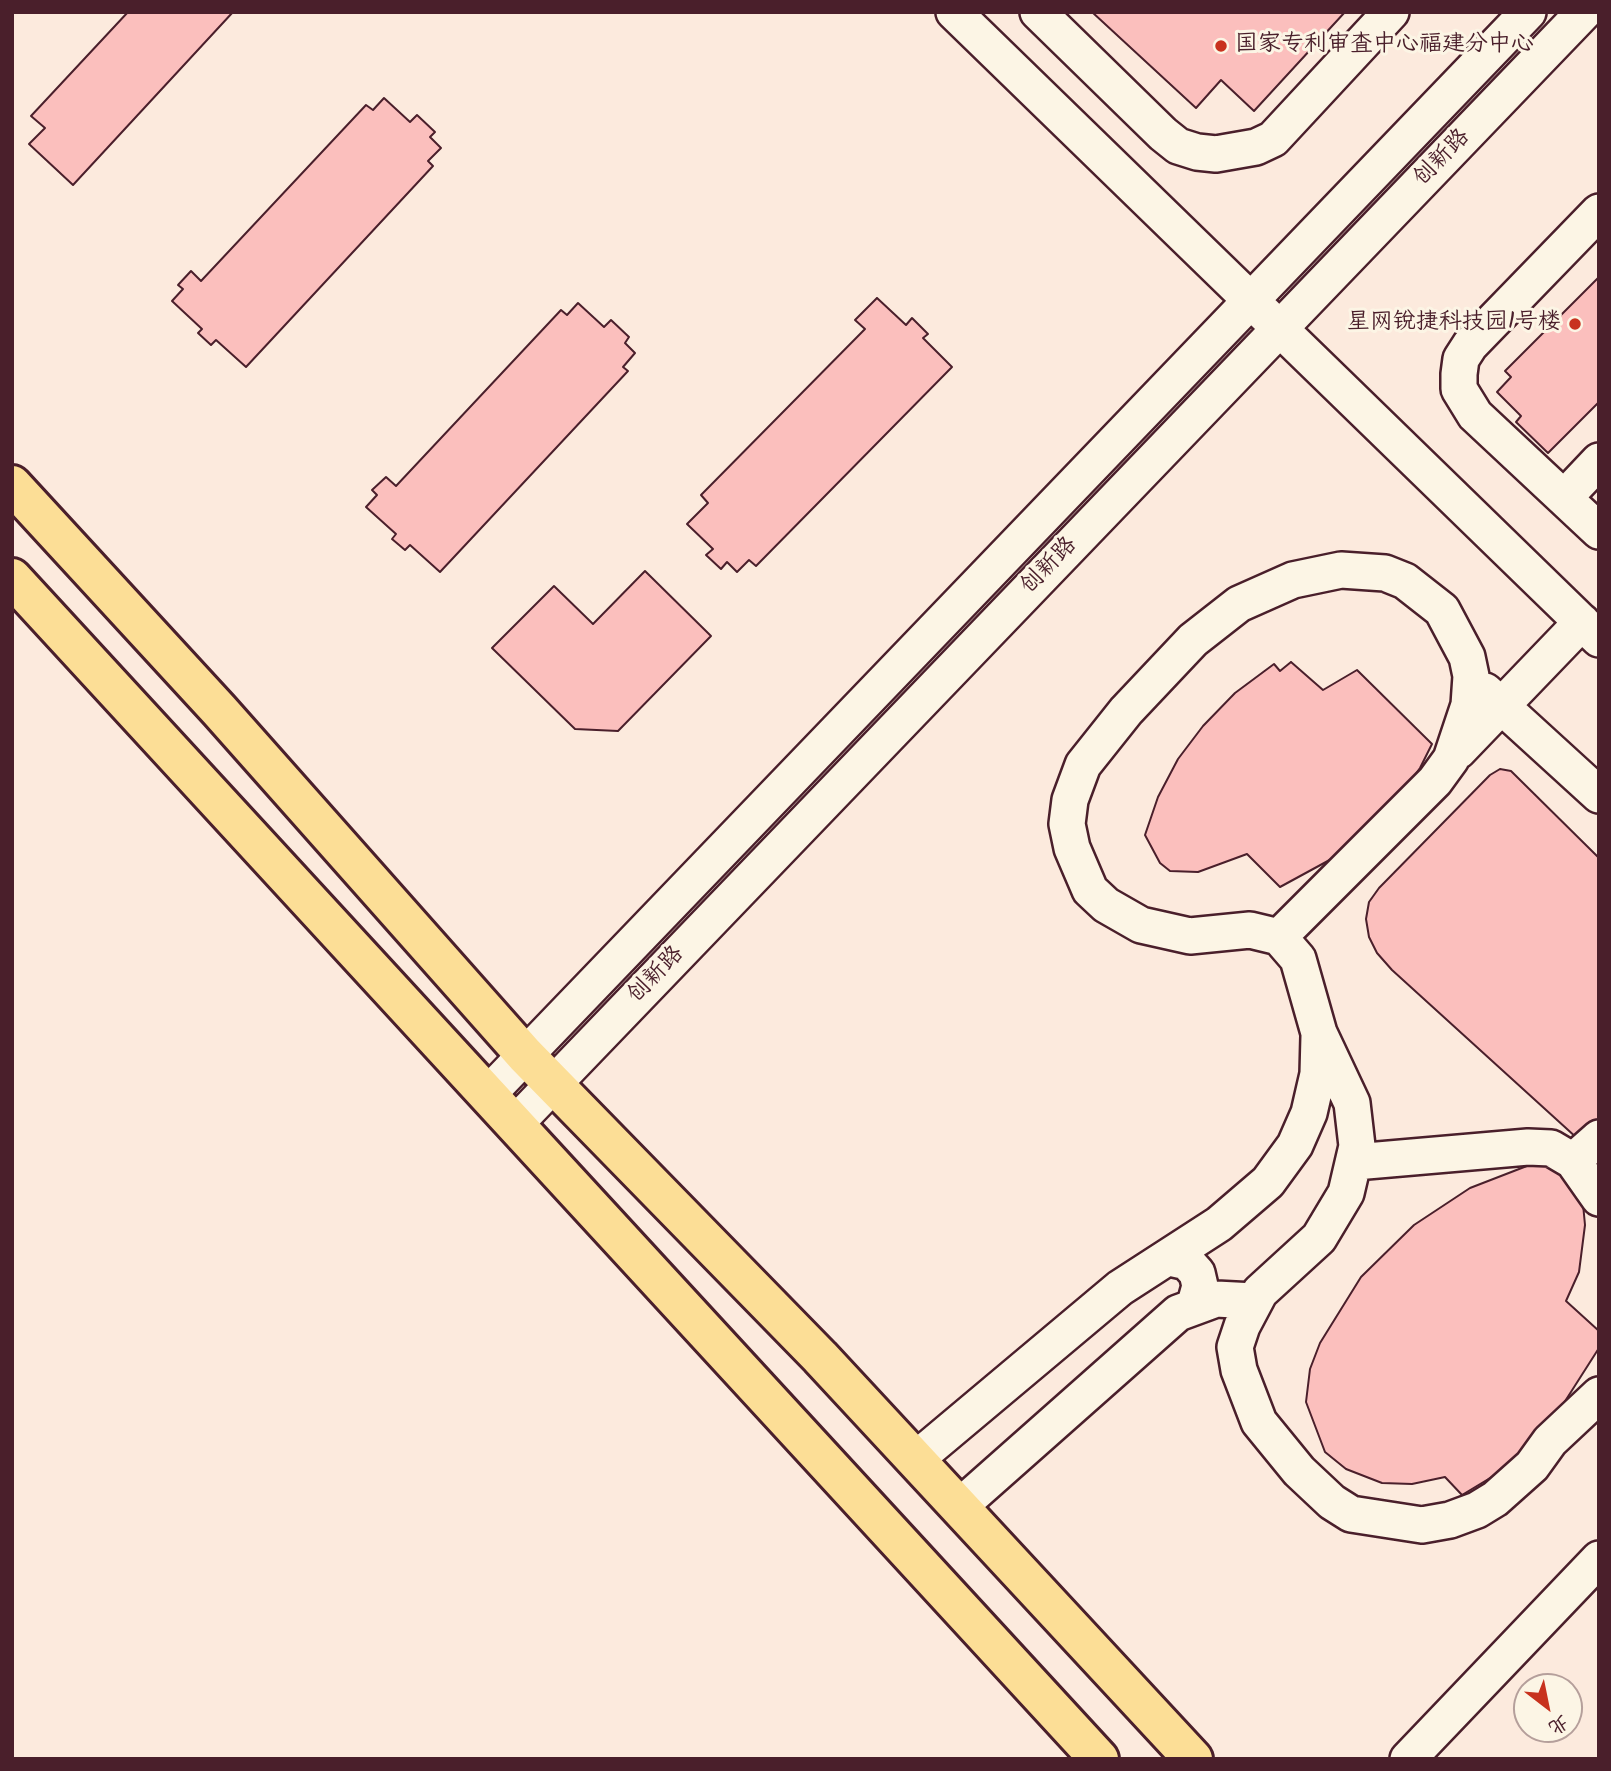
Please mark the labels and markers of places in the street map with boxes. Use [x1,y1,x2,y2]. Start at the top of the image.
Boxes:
place label: 国家专利审查中心福建分中心 [1235,32,1534,60]
marker: 国家专利审查中心福建分中心 [1213,38,1229,54]
place label: 星网锐捷科技园1号楼 [1347,310,1561,338]
marker: 星网锐捷科技园1号楼 [1567,316,1583,332]

